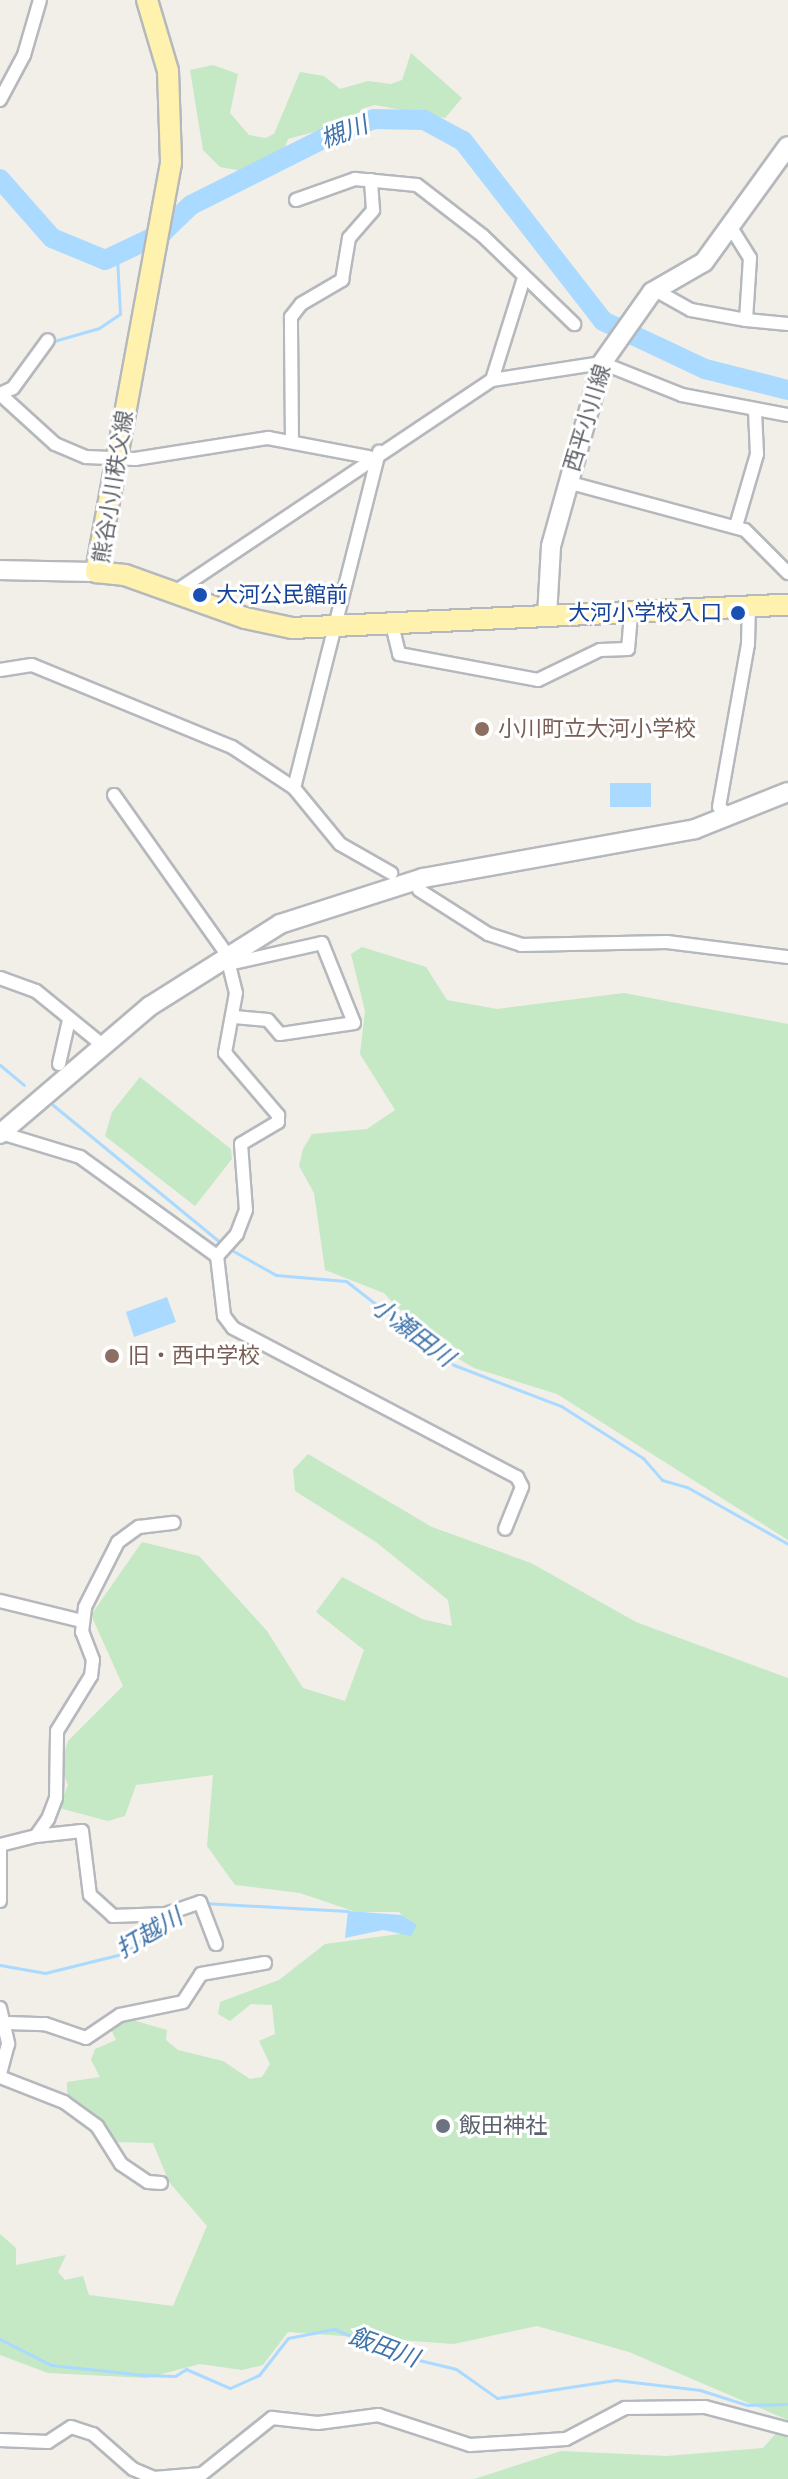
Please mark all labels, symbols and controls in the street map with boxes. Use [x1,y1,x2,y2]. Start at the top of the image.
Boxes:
water label: 槻川 [316,110,372,154]
street label: 西平小川線 [558,362,616,474]
street label: 熊谷小川秩父線 [88,409,138,565]
place label: 大河公民館前 [216,582,348,608]
marker: 大河公民館前 [191,586,209,604]
place label: 大河小学校入口 [568,600,722,626]
marker: 大河小学校入口 [729,604,747,622]
place label: 小川町立大河小学校 [498,716,696,742]
marker: 小川町立大河小学校 [473,720,491,738]
water label: 小瀬田川 [366,1292,460,1372]
place label: 旧・西中学校 [128,1343,260,1369]
marker: 旧・西中学校 [103,1347,121,1365]
water label: 打越川 [111,1902,187,1964]
place label: 飯田神社 [459,2113,547,2139]
marker: 飯田神社 [434,2117,452,2135]
water label: 飯田川 [345,2321,423,2373]

